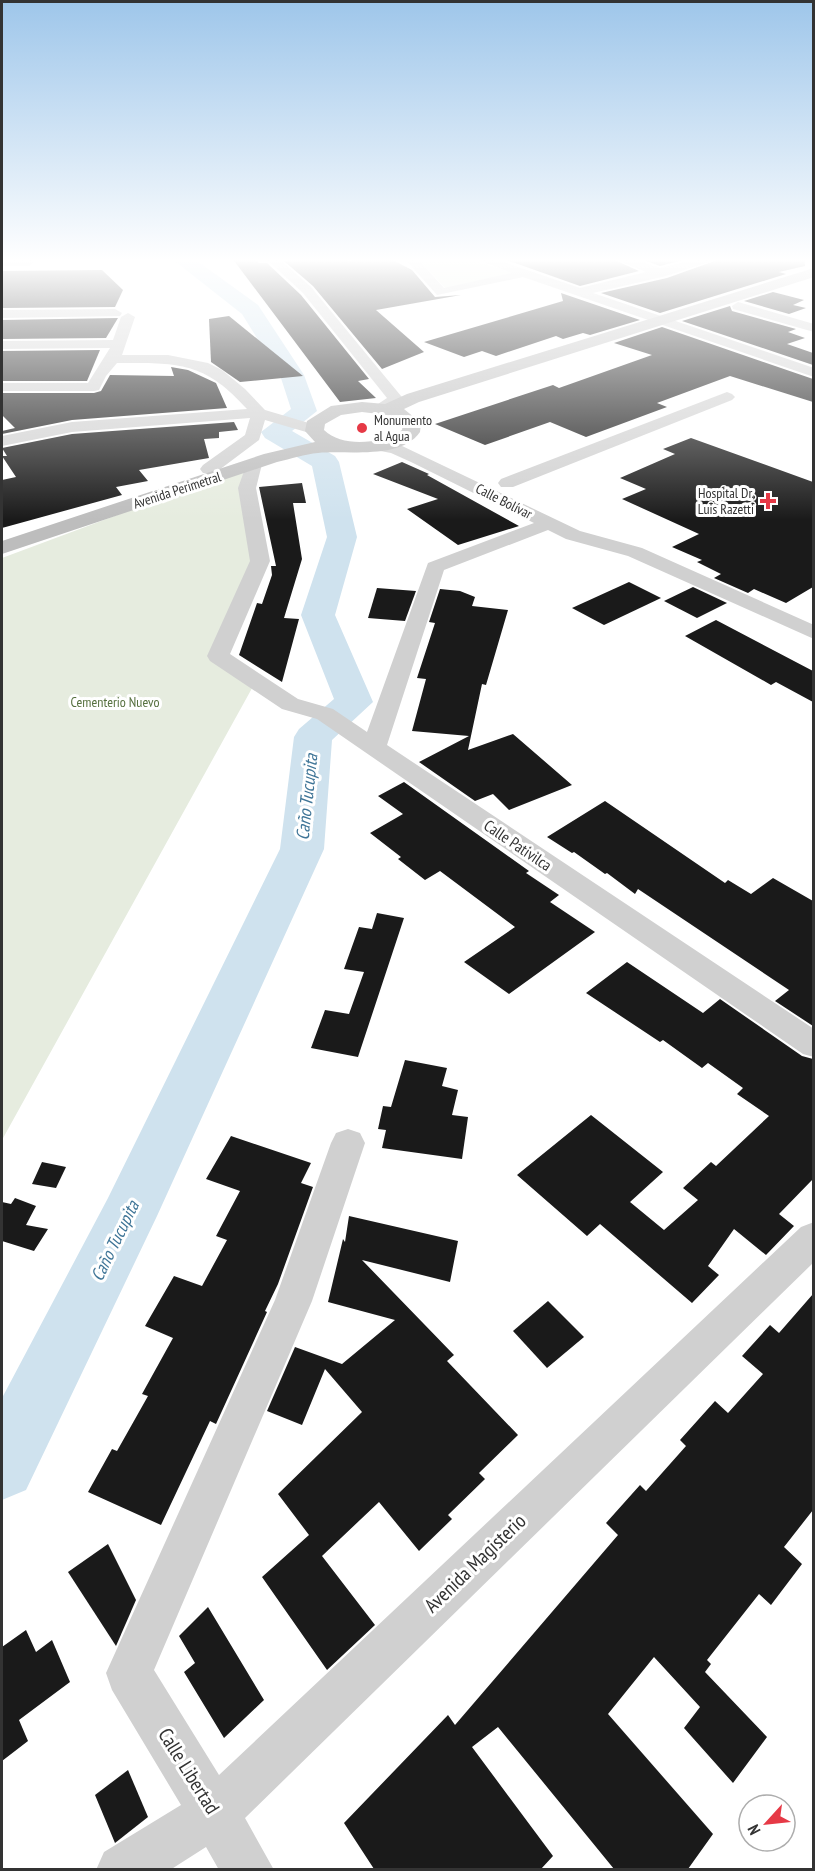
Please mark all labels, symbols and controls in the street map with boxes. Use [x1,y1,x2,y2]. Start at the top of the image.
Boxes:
place label: Monumento al Agua [374,411,432,445]
marker: Monumento al Agua [355,421,369,435]
street label: Avenida Perimetral [131,467,224,513]
street label: Calle Bolívar [473,479,535,523]
place label: Hospital Dr. Luis Razetti [698,484,754,518]
marker: Hospital Dr. Luis Razetti [759,492,777,510]
park label: Cementerio Nuevo [71,693,159,711]
water label: Caño Tucupita [291,752,323,841]
street label: Calle Pativilca [480,815,556,875]
water label: Caño Tucupita [85,1196,144,1285]
street label: Avenida Magisterio [419,1508,531,1618]
street label: Calle Libertad [152,1723,226,1819]
north arrow [737,1793,797,1853]
text: N [743,1821,765,1838]

